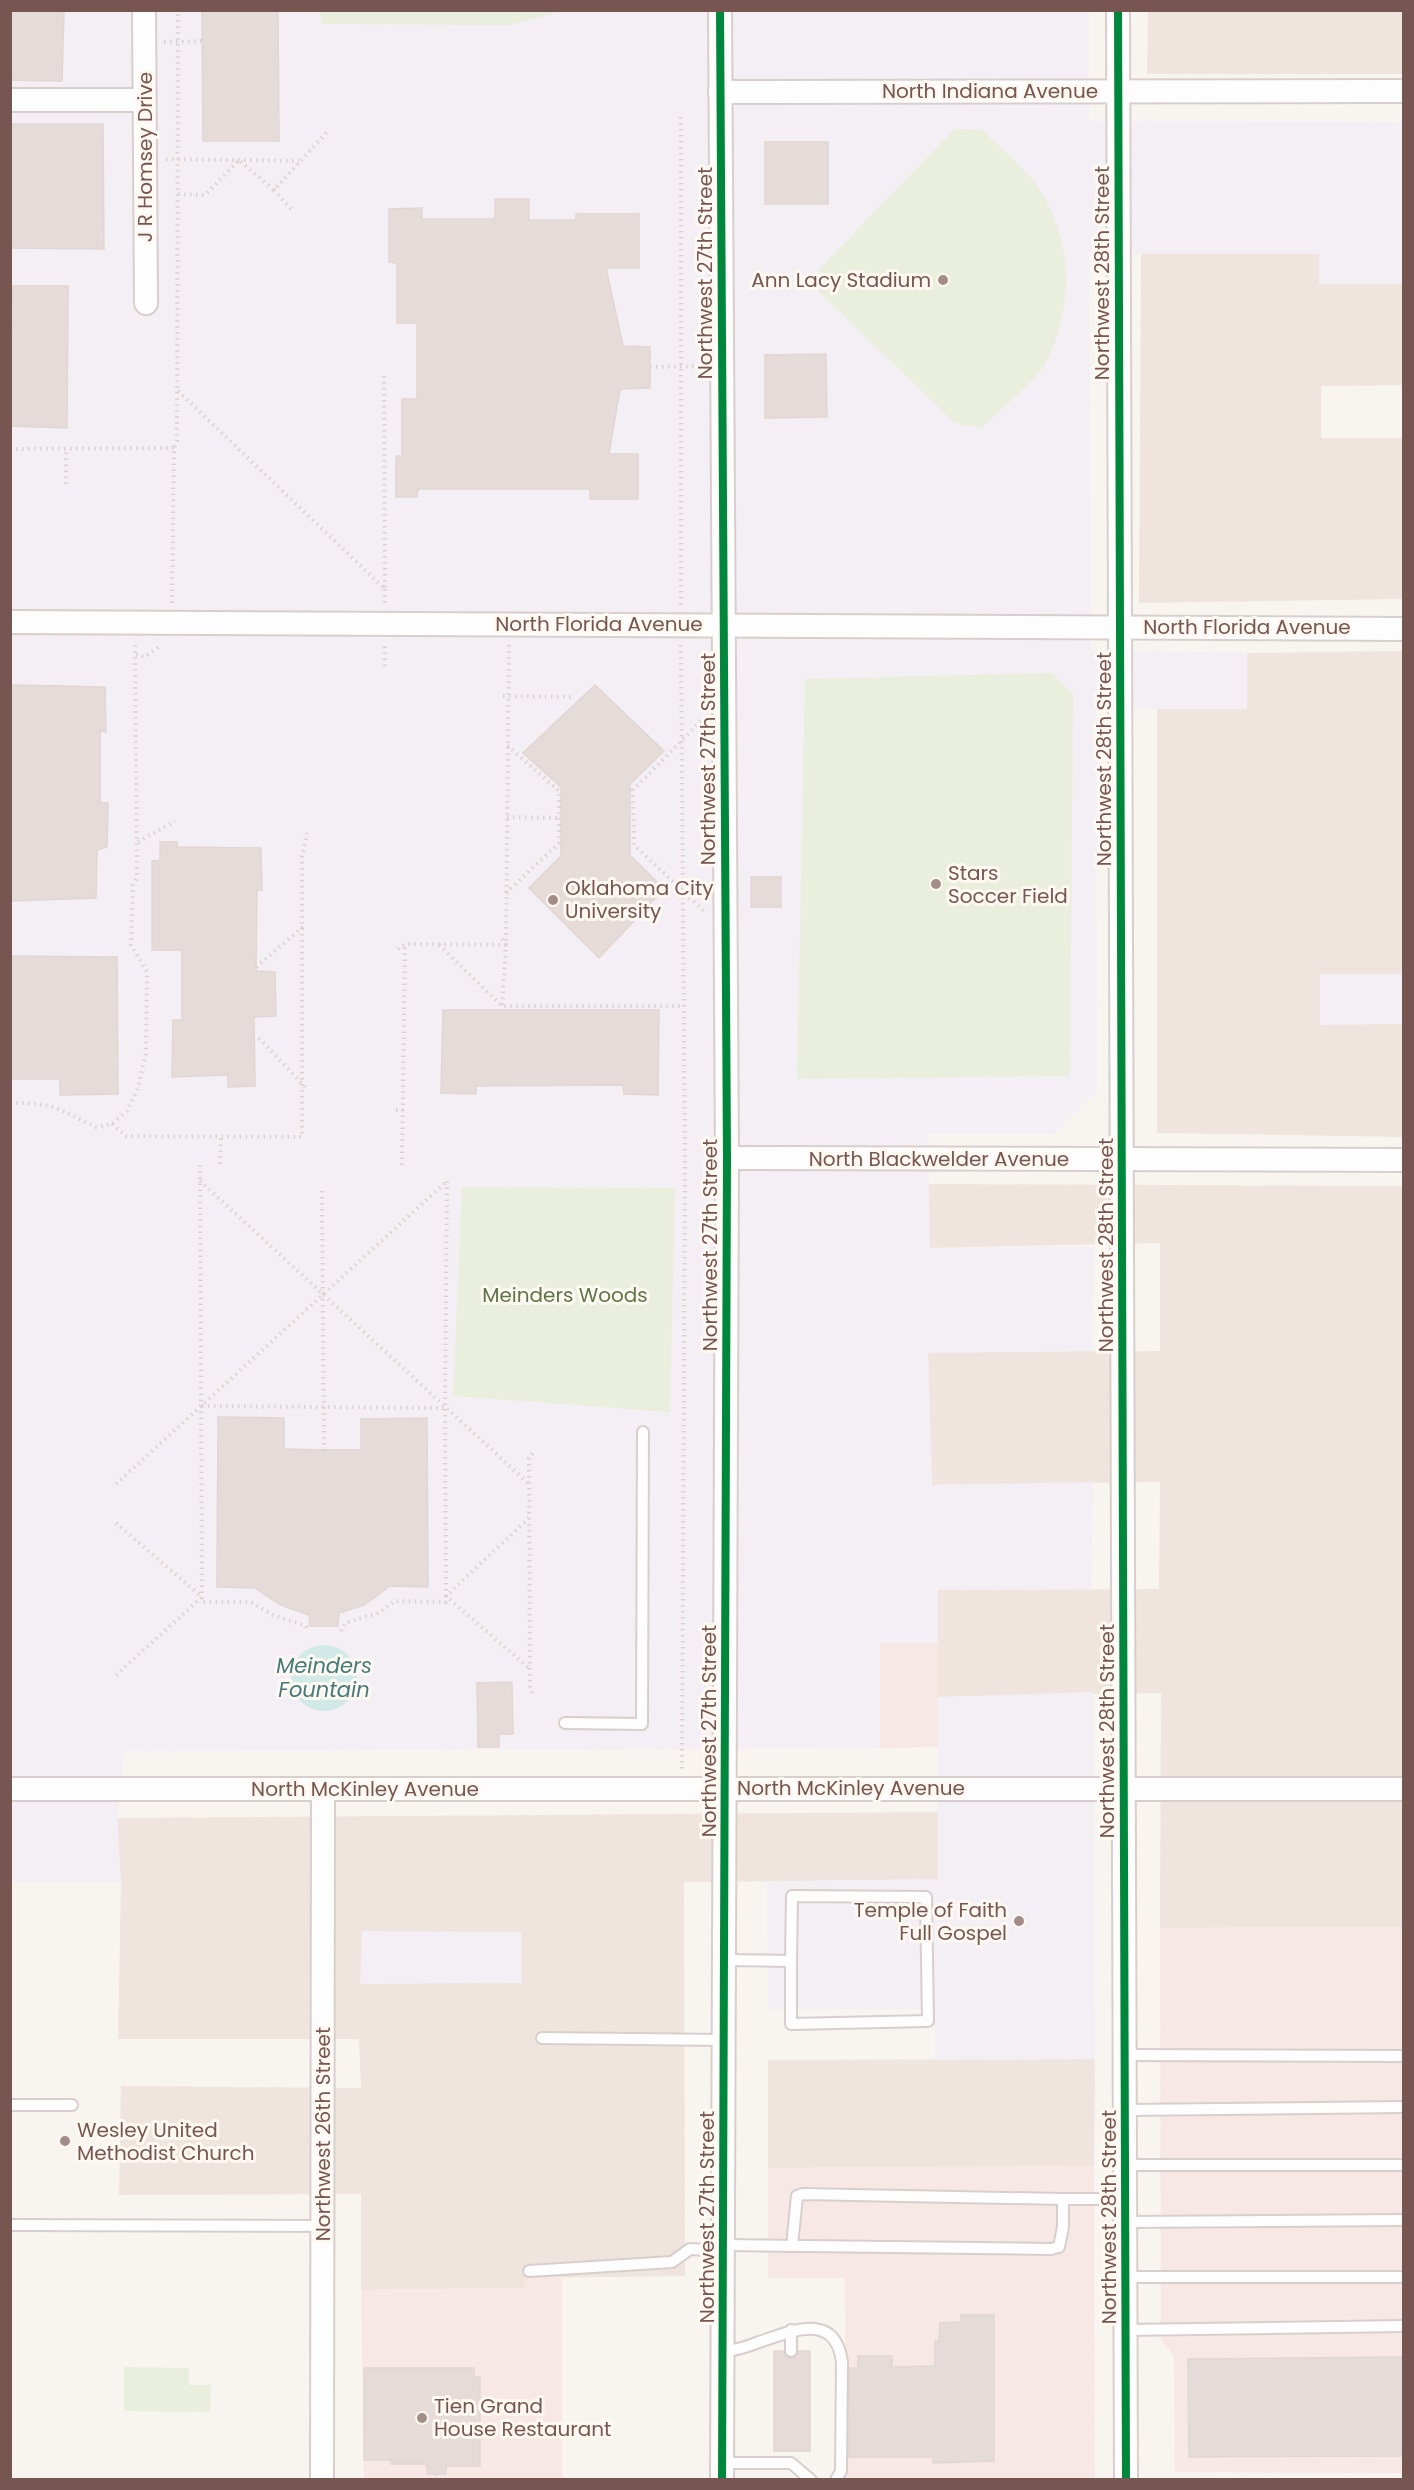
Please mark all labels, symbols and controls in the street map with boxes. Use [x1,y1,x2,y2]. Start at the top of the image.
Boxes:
street label: J R Homsey Drive [131,72,159,242]
street label: North Indiana Avenue [882,77,1098,105]
street label: Northwest 28th Street [1088,166,1116,380]
street label: Northwest 27th Street [691,167,719,379]
place label: Ann Lacy Stadium [751,266,931,294]
marker: Ann Lacy Stadium [936,273,950,287]
street label: North Florida Avenue [495,610,703,638]
street label: North Florida Avenue [1143,613,1351,641]
street label: Northwest 28th Street [1090,652,1118,866]
street label: Northwest 27th Street [694,653,722,865]
place label: Stars Soccer Field [948,859,1068,910]
place label: Oklahoma City University [565,874,713,925]
marker: Stars Soccer Field [929,877,943,891]
marker: Oklahoma City University [546,893,560,907]
street label: Northwest 28th Street [1092,1138,1120,1352]
street label: Northwest 27th Street [696,1139,724,1351]
street label: North Blackwelder Avenue [809,1145,1069,1173]
park label: Meinders Woods [482,1281,648,1309]
street label: Northwest 28th Street [1093,1624,1121,1838]
street label: Northwest 27th Street [695,1625,723,1837]
water label: Meinders Fountain [276,1651,372,1704]
street label: North McKinley Avenue [737,1774,965,1802]
street label: North McKinley Avenue [251,1775,479,1803]
place label: Temple of Faith Full Gospel [854,1896,1007,1947]
marker: Temple of Faith Full Gospel [1012,1914,1026,1928]
street label: Northwest 26th Street [309,2027,337,2241]
street label: Northwest 28th Street [1095,2110,1123,2324]
street label: Northwest 27th Street [693,2111,721,2323]
place label: Wesley United Methodist Church [77,2116,254,2167]
marker: Wesley United Methodist Church [58,2134,72,2148]
place label: Tien Grand House Restaurant [434,2392,611,2443]
marker: Tien Grand House Restaurant [415,2411,429,2425]

